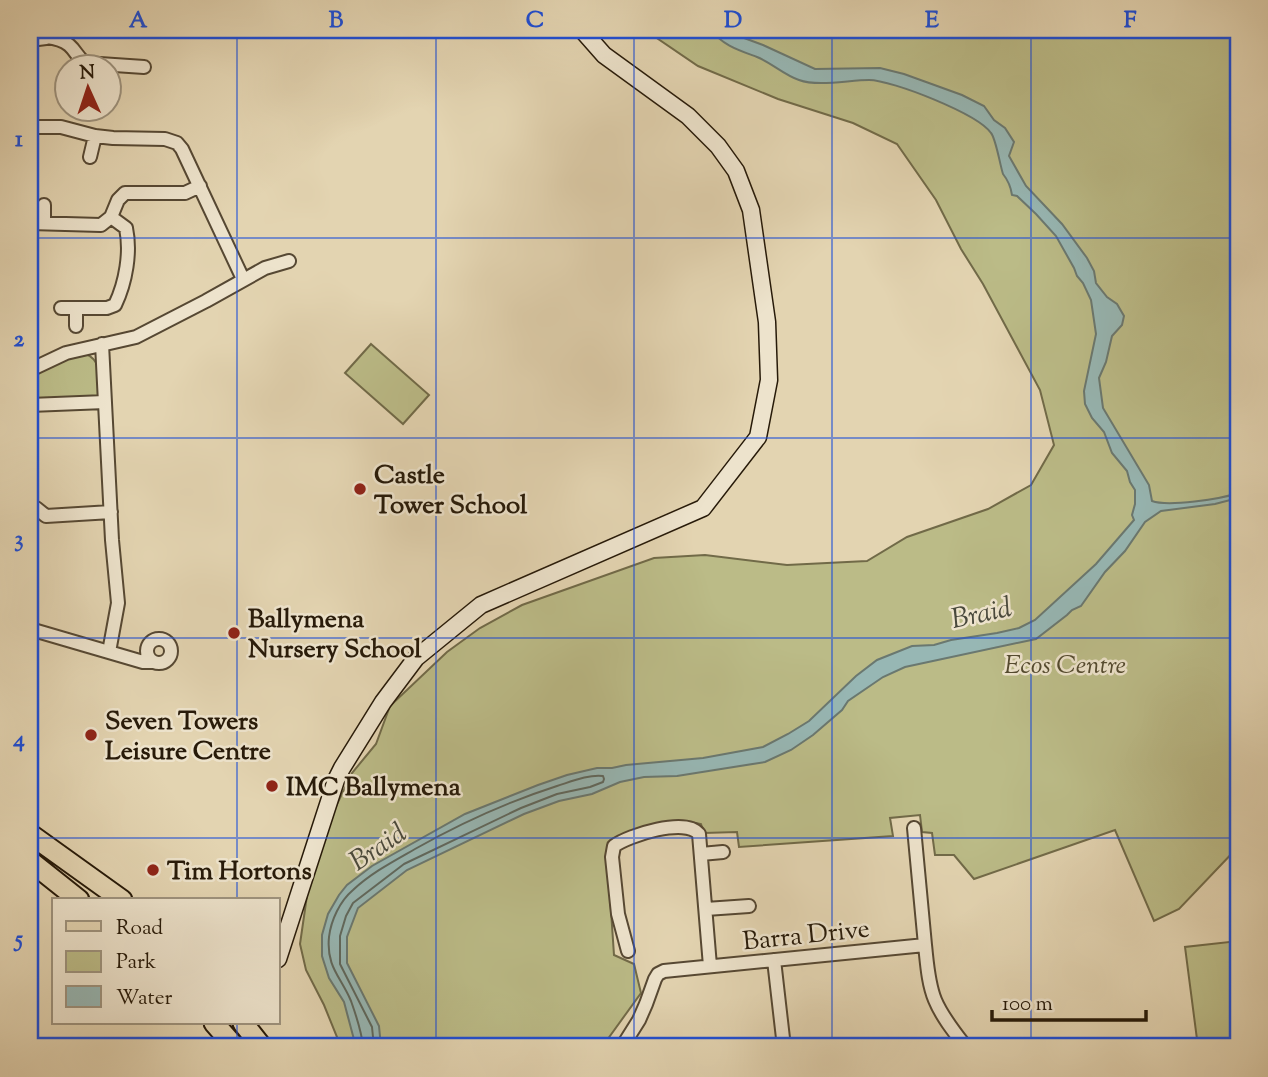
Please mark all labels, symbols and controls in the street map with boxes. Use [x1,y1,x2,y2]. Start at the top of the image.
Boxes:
text: A [129,5,148,38]
text: B [329,5,344,38]
text: C [526,5,544,38]
text: D [724,5,742,38]
text: E [925,5,939,38]
text: F [1124,5,1137,38]
north arrow [52,52,122,122]
text: N [79,60,96,87]
text: 1 [15,124,23,157]
text: 2 [14,324,25,357]
place label: Castle Tower School [374,458,528,525]
marker: Castle Tower School [352,481,368,497]
text: 3 [14,524,24,557]
water label: Braid [948,589,1016,641]
place label: Ballymena Nursery School [248,602,422,669]
marker: Ballymena Nursery School [226,625,242,641]
park label: Ecos Centre [1004,648,1126,685]
place label: Seven Towers Leisure Centre [105,704,271,771]
text: 4 [12,724,25,757]
marker: Seven Towers Leisure Centre [83,727,99,743]
place label: IMC Ballymena [286,770,461,807]
marker: IMC Ballymena [264,778,280,794]
water label: Braid [342,815,415,882]
place label: Tim Hortons [167,854,312,891]
marker: Tim Hortons [145,862,161,878]
legend [52,898,280,1024]
street label: Barra Drive [741,911,872,962]
text: Road [116,914,163,944]
text: 5 [13,924,23,957]
text: Park [116,948,157,978]
scale bar [992,979,1146,1023]
text: Water [116,984,173,1014]
text: 100 m [1002,990,1053,1020]

